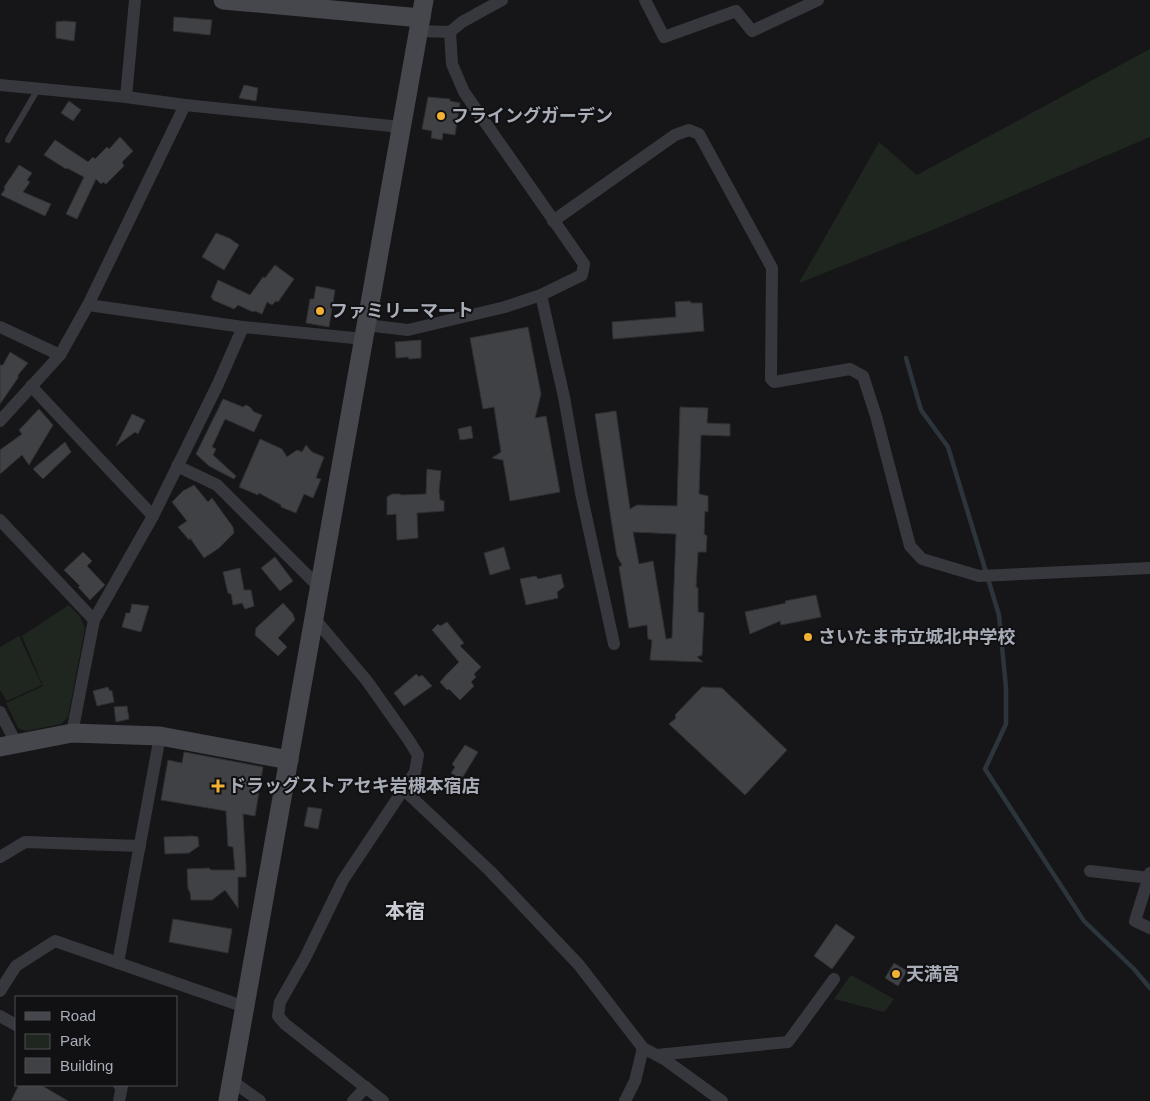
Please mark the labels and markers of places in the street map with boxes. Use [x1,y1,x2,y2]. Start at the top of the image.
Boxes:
place label: フライングガーデン [451,106,613,126]
marker: フライングガーデン [435,110,447,122]
place label: ファミリーマート [330,301,474,321]
marker: ファミリーマート [314,305,326,317]
place label: さいたま市立城北中学校 [818,627,1015,647]
marker: さいたま市立城北中学校 [802,631,814,643]
place label: ドラッグストアセキ岩槻本宿店 [228,776,480,796]
marker: ドラッグストアセキ岩槻本宿店 [212,780,224,792]
place label: 天満宮 [906,964,960,984]
marker: 天満宮 [890,968,902,980]

